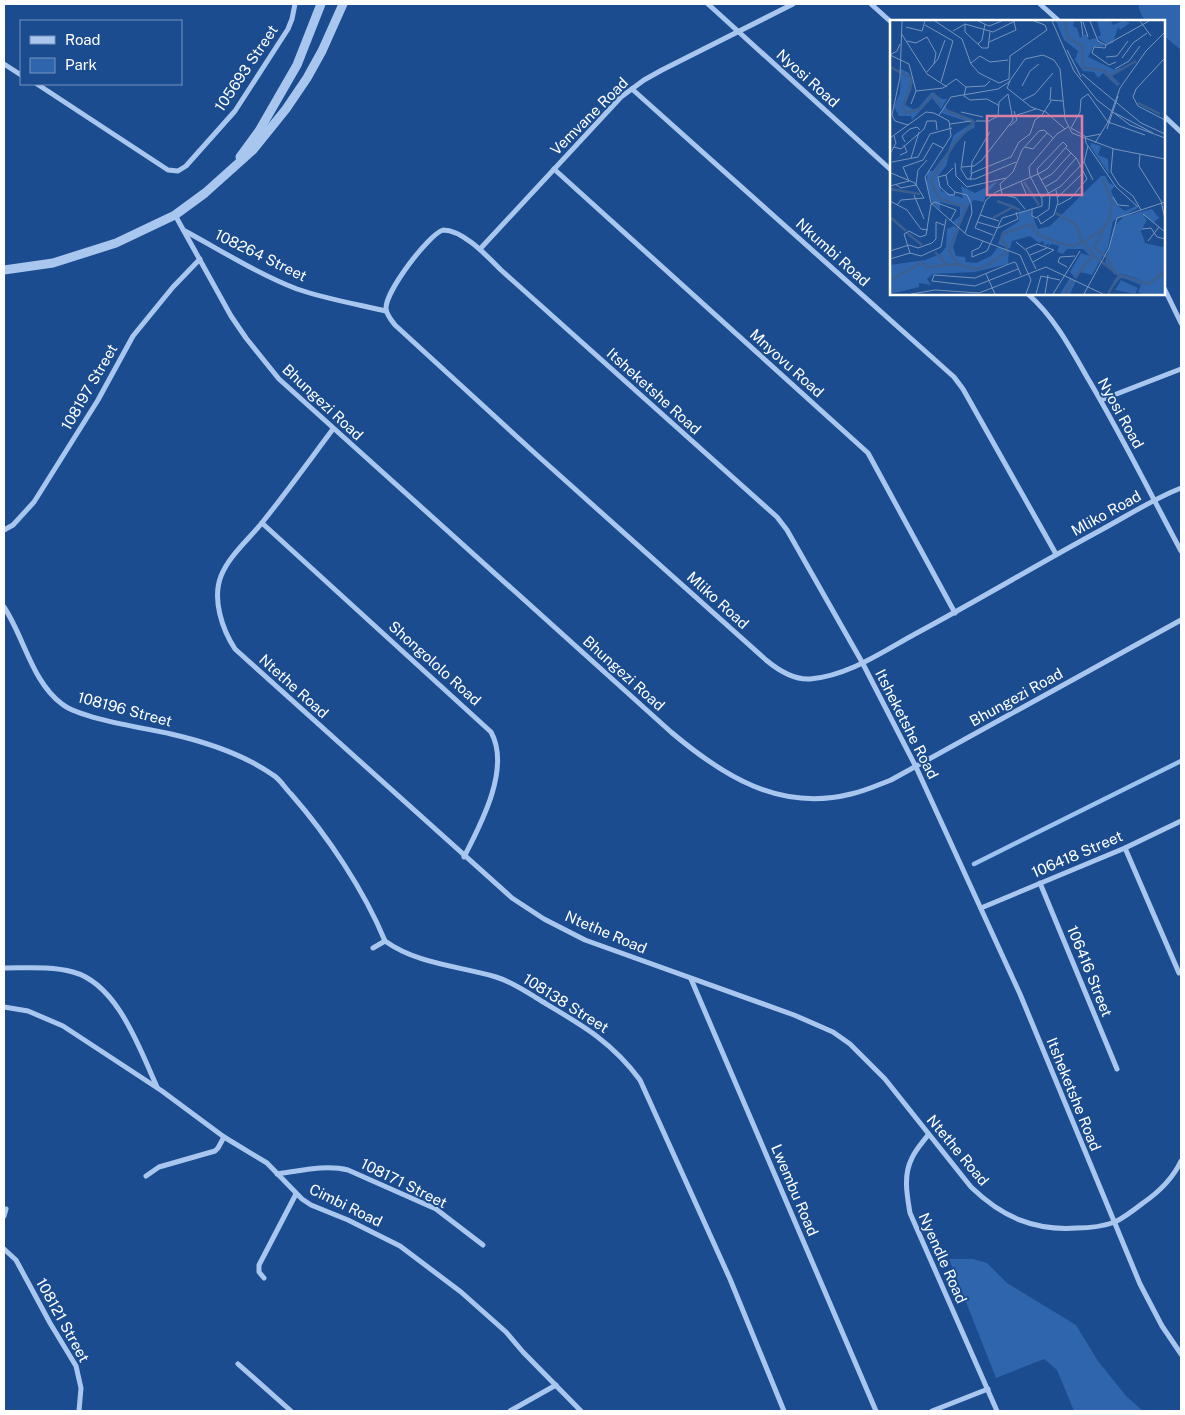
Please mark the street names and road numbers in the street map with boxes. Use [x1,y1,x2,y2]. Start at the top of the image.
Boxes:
street label: 105693 Street [211,22,281,114]
street label: Nyosi Road [773,46,843,110]
street label: Vemvane Road [547,74,631,158]
street label: Nkumbi Road [793,215,873,289]
street label: 108264 Street [212,225,310,285]
street label: Mnyovu Road [747,325,827,401]
street label: 108197 Street [57,341,121,433]
street label: Itsheketshe Road [604,344,704,438]
street label: Bhungezi Road [279,360,367,444]
street label: Nyosi Road [1095,375,1147,451]
street label: Mliko Road [1068,487,1144,539]
street label: Mliko Road [684,568,752,632]
street label: Shongololo Road [386,617,484,709]
street label: Bhungezi Road [580,632,668,714]
street label: Ntethe Road [256,651,332,721]
street label: Bhungezi Road [967,664,1065,730]
street label: Itsheketshe Road [872,666,942,782]
street label: 108196 Street [76,688,174,730]
street label: 106418 Street [1029,827,1125,881]
street label: Ntethe Road [563,907,649,957]
street label: 106416 Street [1064,923,1116,1019]
street label: 108138 Street [520,970,612,1036]
street label: Itsheketshe Road [1044,1035,1104,1153]
street label: Ntethe Road [924,1111,992,1189]
street label: Lwembu Road [768,1142,822,1238]
street label: 108171 Street [358,1155,450,1211]
street label: Cimbi Road [307,1180,385,1230]
street label: Nyendle Road [915,1210,971,1306]
street label: 108121 Street [33,1275,93,1365]

